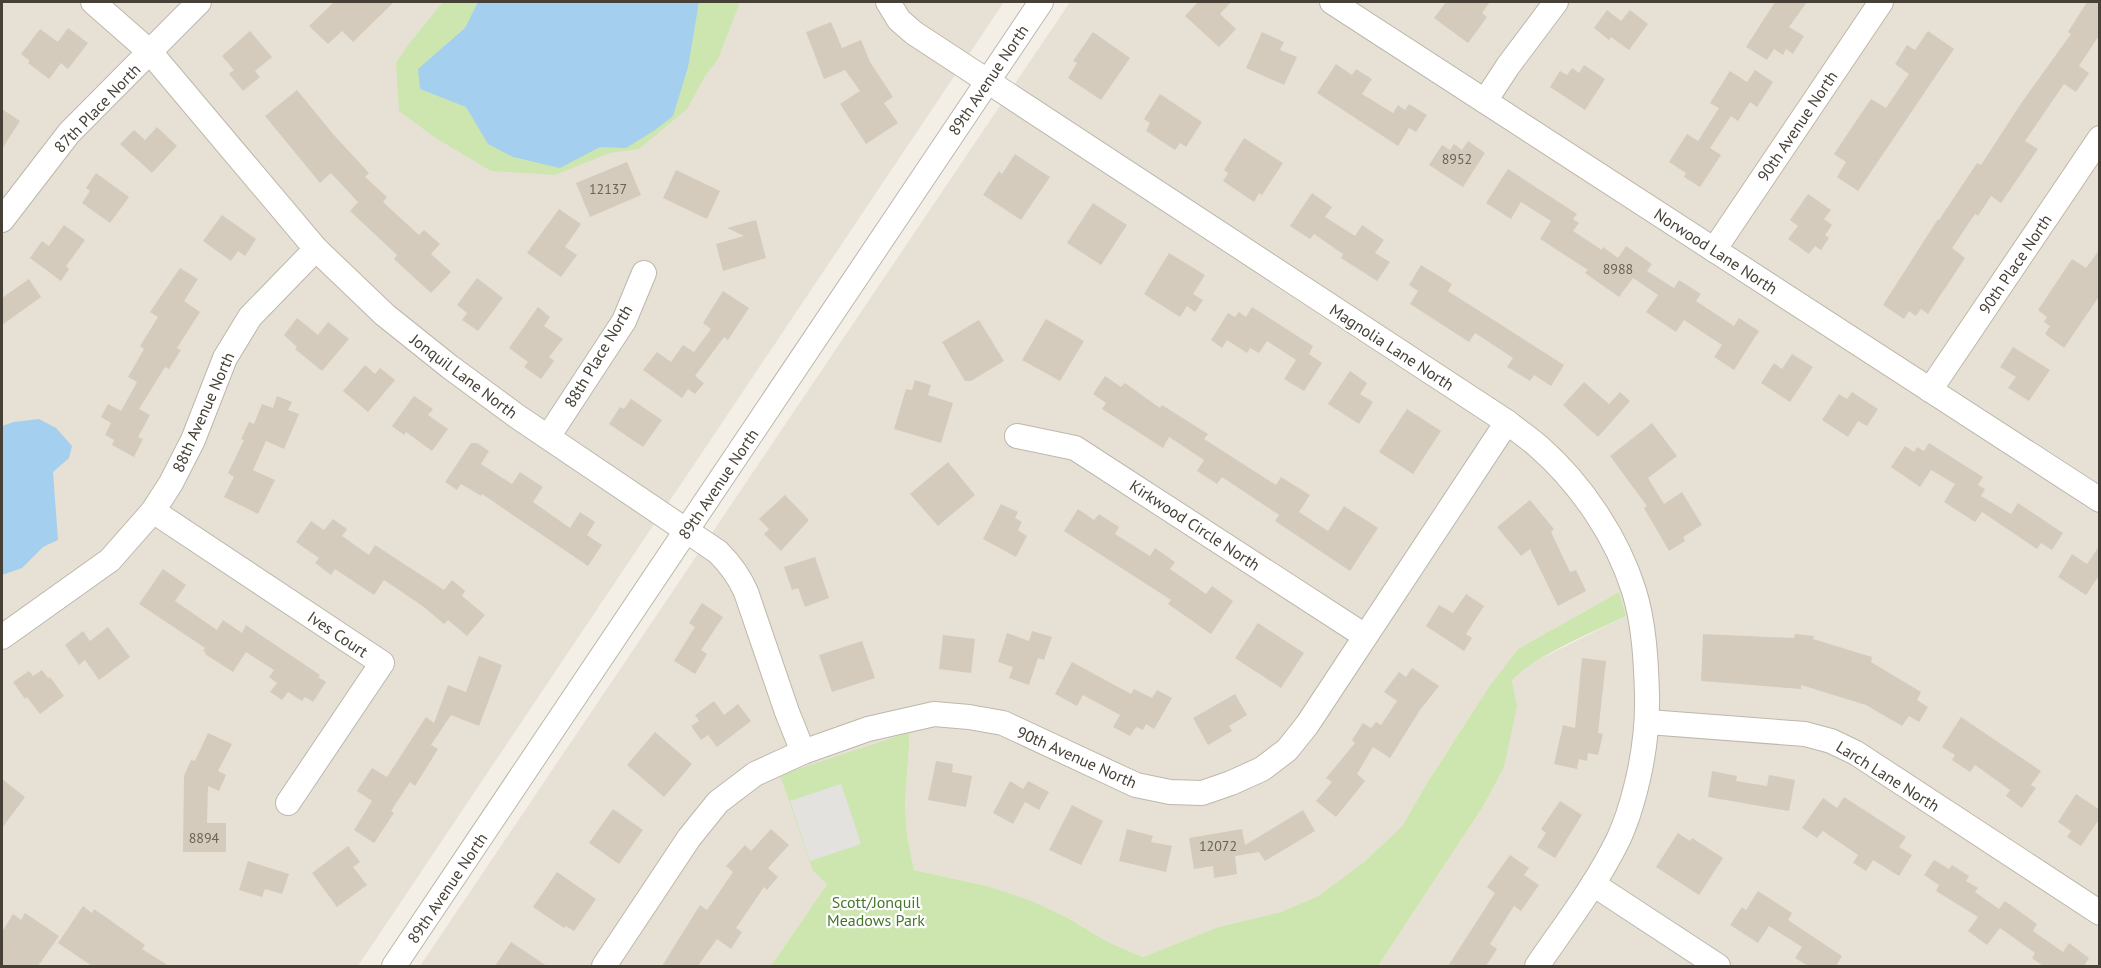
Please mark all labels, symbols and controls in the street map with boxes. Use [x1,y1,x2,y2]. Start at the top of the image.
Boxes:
street label: 89th Avenue North [944,21,1032,139]
street label: 87th Place North [50,59,144,157]
street label: 90th Avenue North [1753,67,1841,185]
house number: 8952 [1442,150,1472,168]
house number: 12137 [589,180,627,198]
street label: Norwood Lane North [1651,204,1781,298]
street label: 90th Place North [1974,210,2056,318]
house number: 8988 [1603,260,1633,278]
street label: Magnolia Lane North [1326,299,1458,395]
street label: 88th Place North [560,301,636,411]
street label: Jonquil Lane North [406,329,521,423]
street label: 88th Avenue North [168,349,238,475]
street label: 89th Avenue North [674,425,762,543]
street label: Kirkwood Circle North [1126,475,1264,575]
street label: Ives Court [304,607,372,662]
street label: 90th Avenue North [1014,722,1140,792]
street label: Larch Lane North [1833,736,1943,816]
house number: 8894 [189,829,220,847]
street label: 89th Avenue North [403,829,491,947]
house number: 12072 [1199,837,1237,855]
park label: Scott/Jonquil Meadows Park [827,892,925,930]

